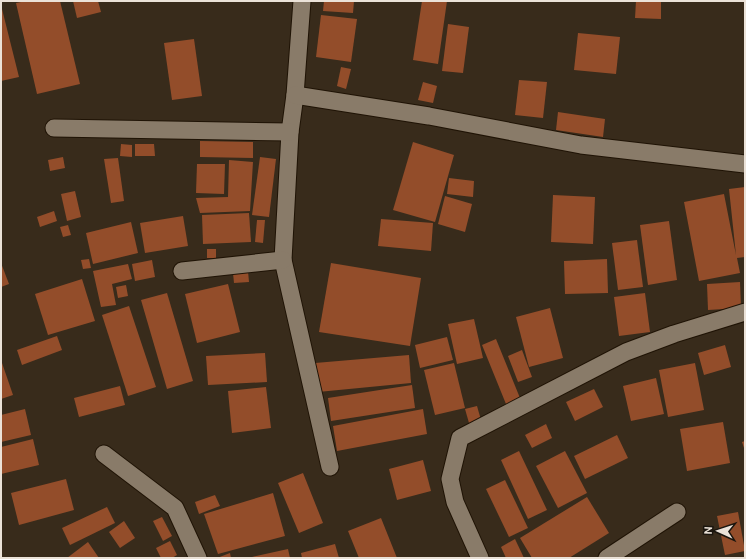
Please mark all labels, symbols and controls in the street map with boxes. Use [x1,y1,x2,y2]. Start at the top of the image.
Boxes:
north arrow [698,511,738,551]
text: N [702,526,714,535]

